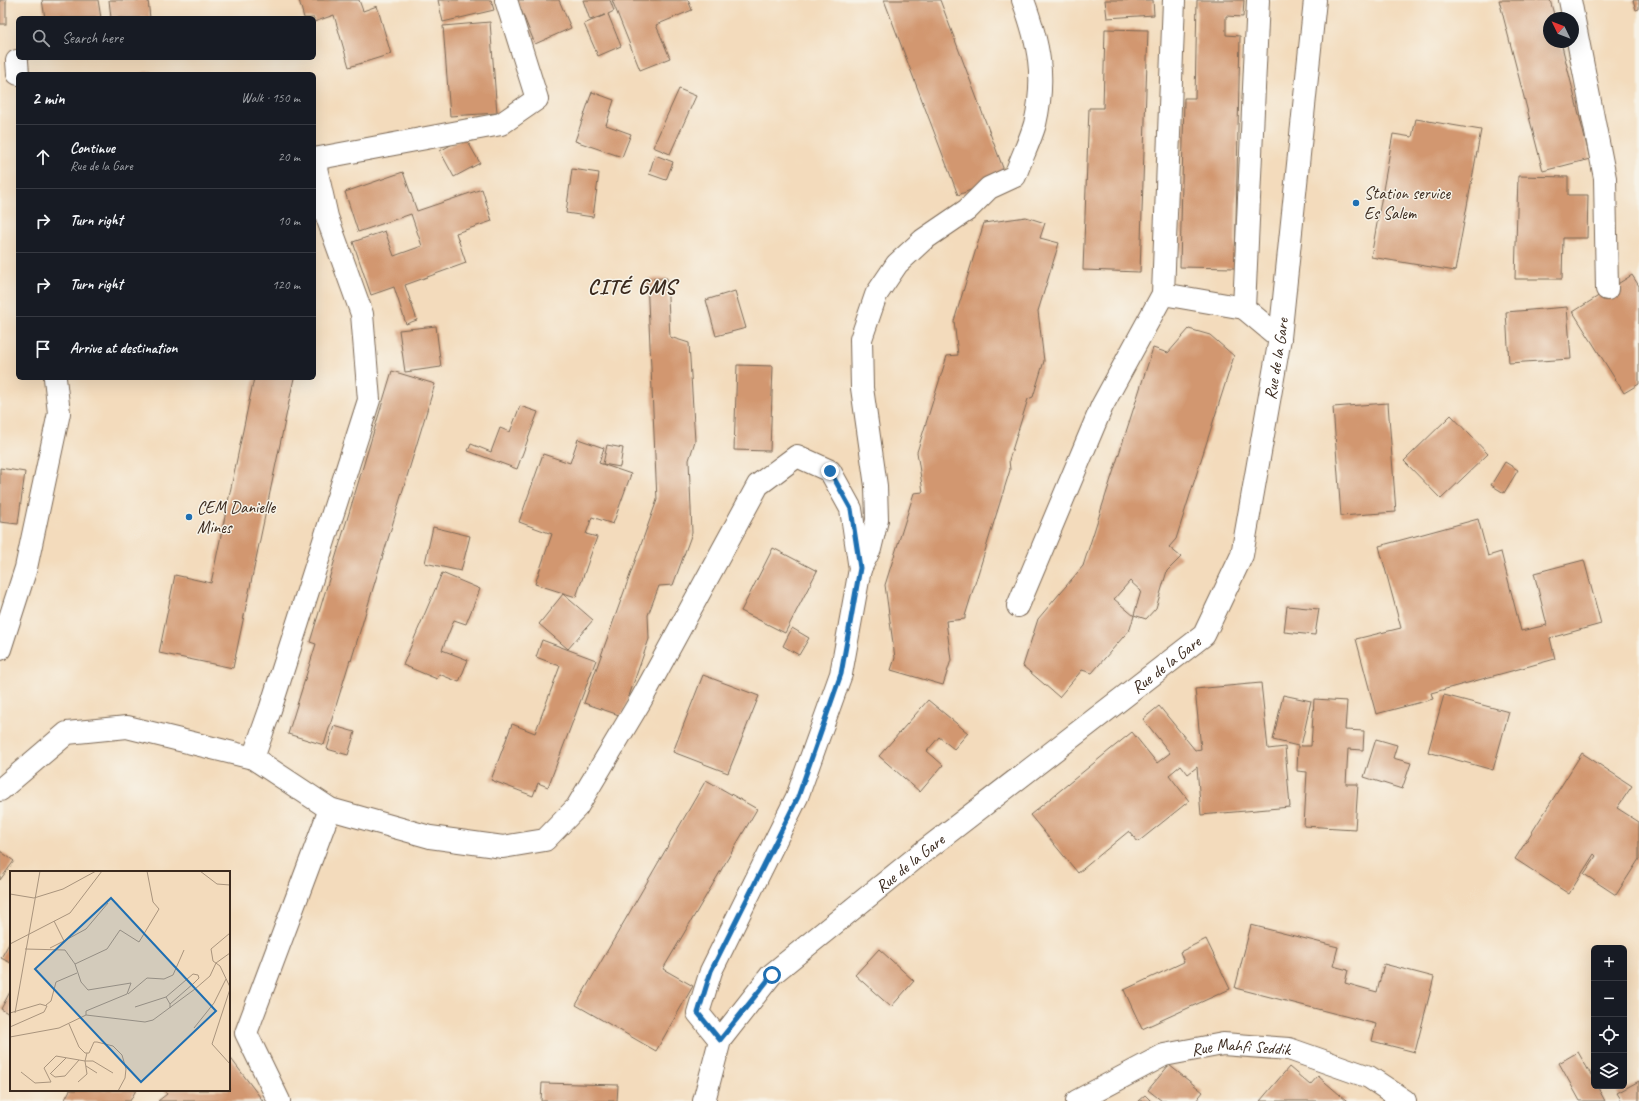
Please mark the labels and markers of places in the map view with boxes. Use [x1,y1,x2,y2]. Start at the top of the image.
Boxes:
place label: Station service Es Salem [1364,183,1452,224]
marker: Station service Es Salem [1351,198,1361,208]
place label: CEM Danielle Mines [197,497,277,538]
marker: CEM Danielle Mines [184,512,194,522]

